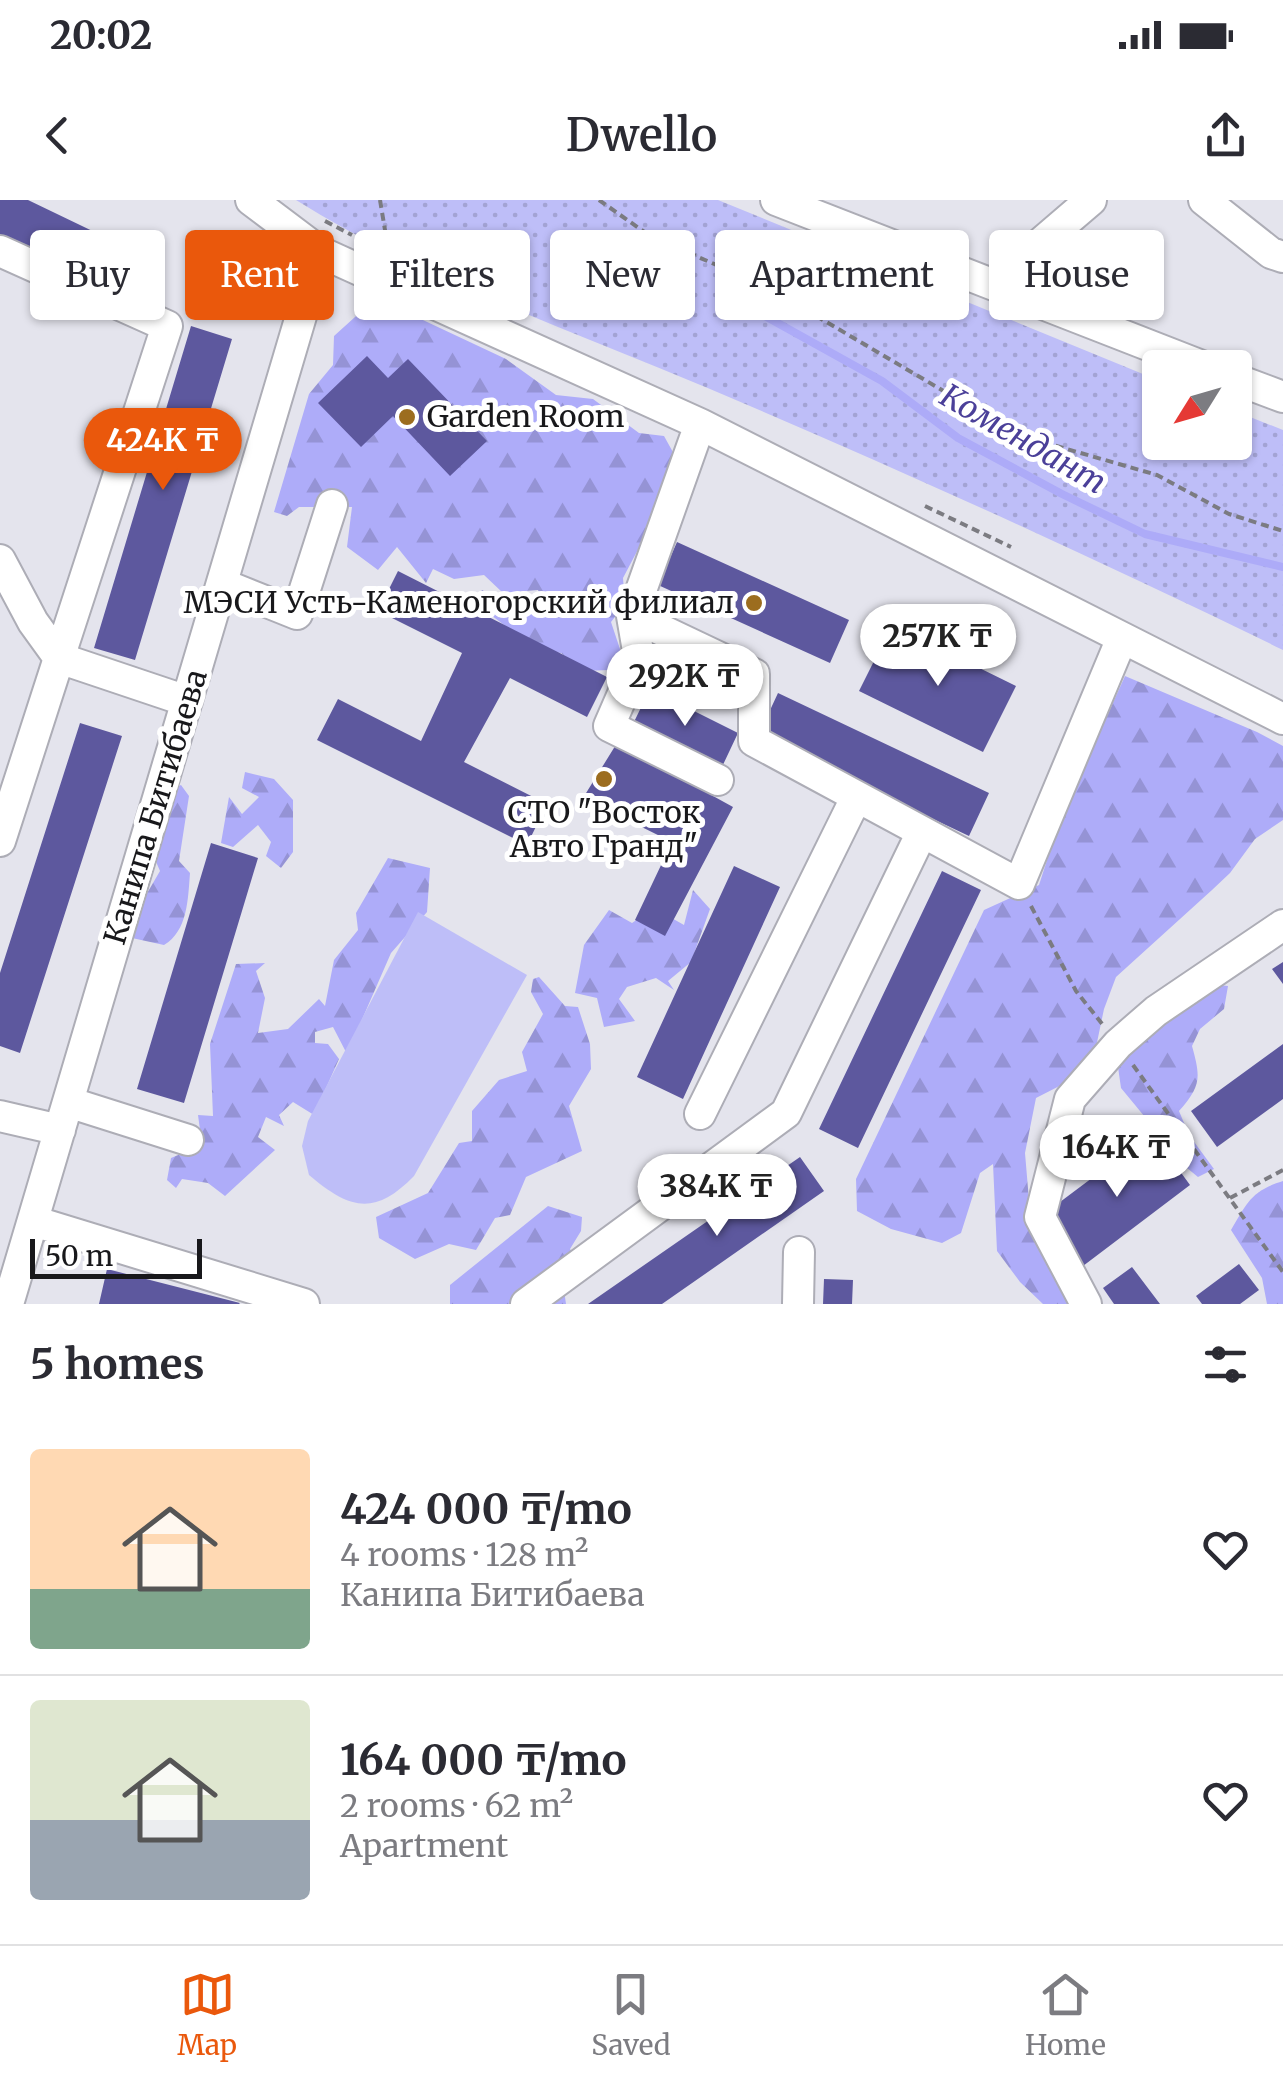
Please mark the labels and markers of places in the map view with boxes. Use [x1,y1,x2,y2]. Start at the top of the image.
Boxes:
place label: Garden Room [427,397,625,435]
marker: Garden Room [396,406,418,428]
pin: 424K ₸ [82,408,244,493]
place label: МЭСИ Усть-Каменогорский филиал [183,583,734,621]
marker: МЭСИ Усть-Каменогорский филиал [743,592,765,614]
pin: 257K ₸ [857,604,1019,689]
pin: 292K ₸ [604,644,766,729]
marker: СТО "Восток Авто Гранд" [593,768,615,790]
place label: СТО "Восток Авто Гранд" [508,793,700,865]
pin: 164K ₸ [1036,1115,1198,1200]
pin: 384K ₸ [636,1154,798,1239]

